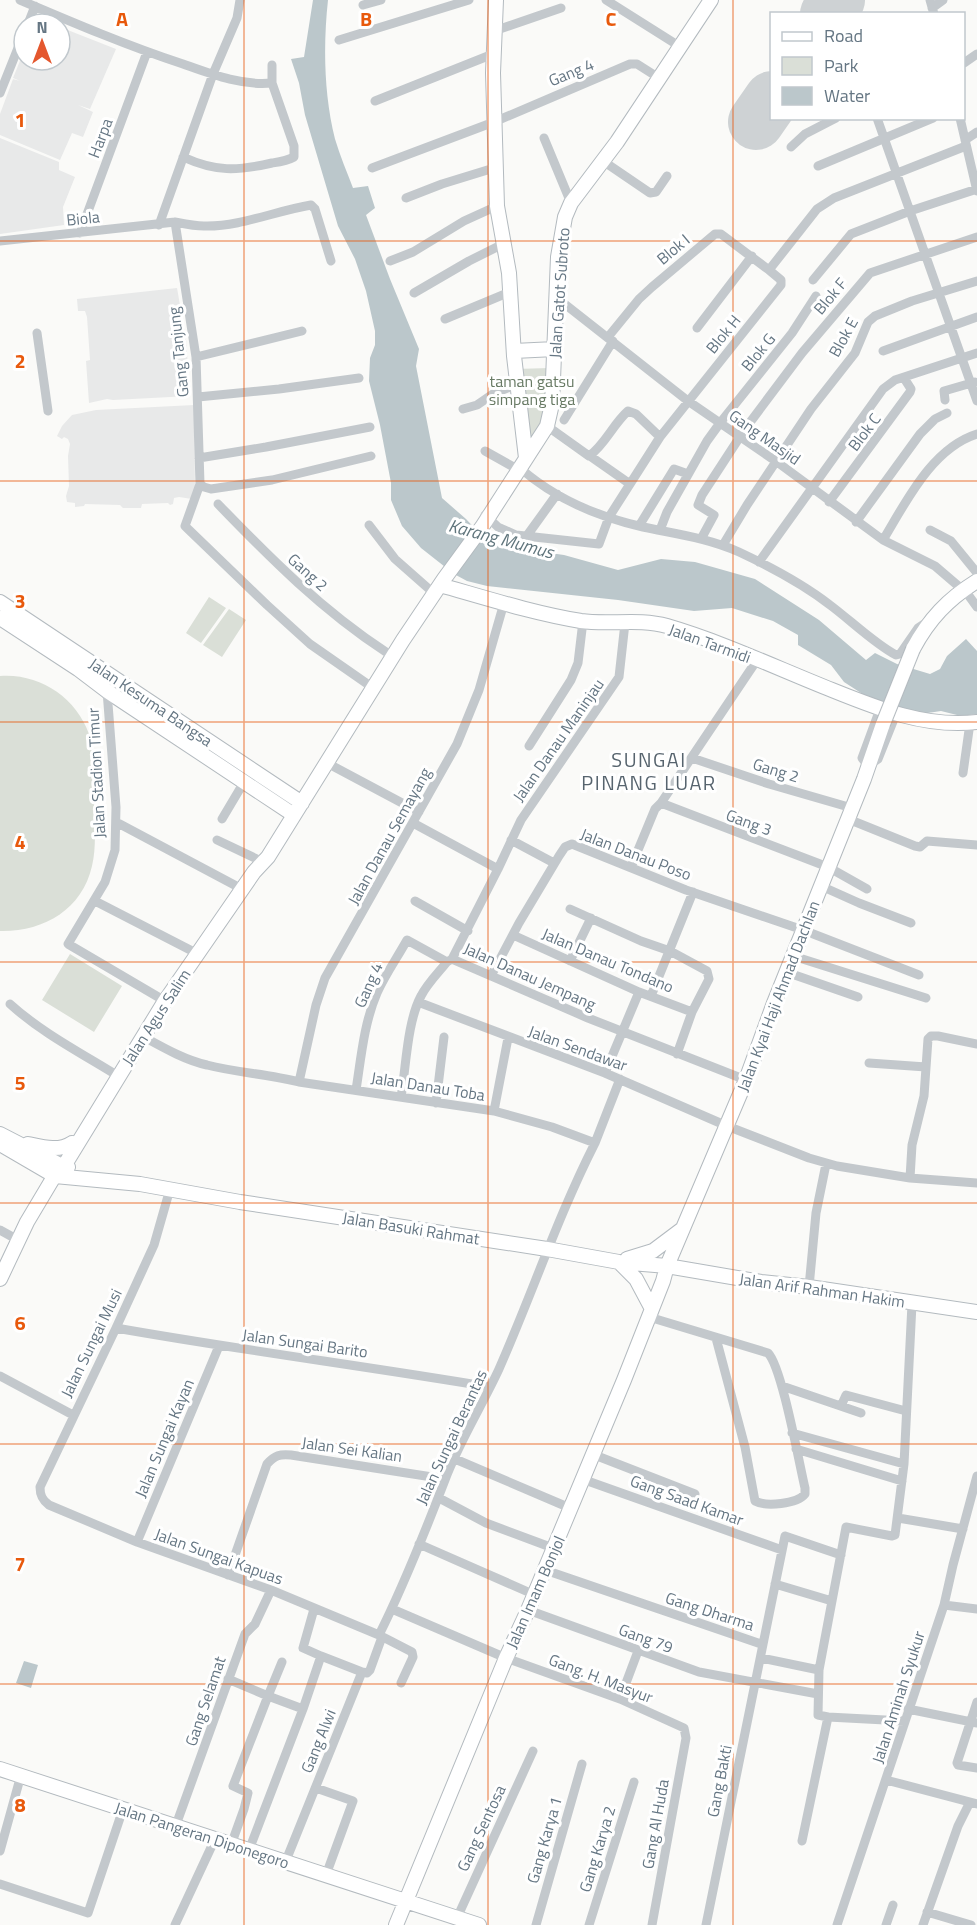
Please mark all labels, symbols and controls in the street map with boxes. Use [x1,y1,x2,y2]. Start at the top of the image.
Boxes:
text: A [116,3,128,34]
text: B [360,3,372,34]
text: C [606,3,617,34]
north arrow [12,12,72,72]
legend [770,12,965,120]
text: N [36,15,48,39]
text: Road [824,22,863,49]
street label: Gang 4 [545,52,597,92]
text: Park [824,52,859,79]
text: Water [824,82,870,109]
text: 1 [14,104,26,135]
street label: Harpa [81,115,119,161]
street label: Biola [65,204,101,232]
street label: Jalan Gatot Subroto [542,227,576,359]
street label: Blok I [651,228,695,270]
street label: Blok F [807,272,853,320]
street label: Gang Tanjung [161,306,195,398]
street label: Blok H [700,309,746,359]
street label: Blok E [822,313,864,361]
street label: Blok G [735,328,781,376]
text: 2 [14,345,26,376]
park label: taman gatsu simpang tiga [489,369,575,411]
street label: Gang Masjid [724,403,806,471]
street label: Blok C [842,408,886,456]
water label: Karang Mumus [446,512,558,566]
street label: Gang 2 [282,547,334,597]
text: 3 [14,585,26,616]
street label: Jalan Tarmidi [666,617,754,669]
street label: Jalan Kesuma Bangsa [84,652,218,752]
street label: Jalan Danau Maninjau [506,673,610,807]
street label: Jalan Stadion Timur [81,707,111,839]
district label: SUNGAI PINANG LUAR [581,744,717,798]
street label: Gang 2 [750,752,802,788]
street label: Jalan Danau Semayang [341,763,437,909]
street label: Gang 3 [723,803,775,841]
street label: Jalan Danau Poso [577,822,695,886]
text: 4 [14,826,26,857]
street label: Jalan Kyai Haji Ahmad Dachlan [730,897,826,1095]
street label: Jalan Danau Tondano [538,921,678,999]
street label: Jalan Danau Jempang [460,936,600,1016]
street label: Gang 4 [347,959,389,1011]
street label: Jalan Agus Salim [116,964,196,1070]
street label: Jalan Sendawar [525,1019,631,1077]
street label: Jalan Danau Toba [369,1065,487,1107]
text: 5 [14,1067,26,1098]
street label: Jalan Basuki Rahmat [341,1205,482,1251]
street label: Jalan Arif Rahman Hakim [738,1266,906,1314]
street label: Jalan Sungai Musi [54,1285,128,1401]
text: 6 [14,1307,26,1338]
street label: Jalan Sungai Barito [241,1322,369,1364]
street label: Jalan Sungai Berantas [409,1365,493,1509]
street label: Jalan Sungai Kayan [128,1375,200,1501]
street label: Jalan Sei Kalian [300,1430,404,1468]
street label: Gang Saad Kamar [627,1468,747,1532]
street label: Jalan Sungai Kapuas [151,1522,287,1590]
street label: Jalan Imam Bonjol [499,1532,571,1652]
text: 7 [14,1548,26,1579]
street label: Gang Dharma [663,1585,757,1637]
street label: Gang 79 [616,1617,677,1659]
street label: Jalan Aminah Syukur [865,1627,931,1766]
street label: Gang. H. Masyur [545,1647,657,1709]
street label: Gang Selamat [178,1652,232,1749]
street label: Gang Alwi [294,1705,342,1777]
street label: Gang Bakti [700,1743,738,1819]
street label: Gang Al Huda [635,1777,675,1871]
street label: Gang Sentosa [450,1781,512,1875]
text: 8 [14,1789,26,1820]
street label: Gang Karya 1 [520,1794,568,1886]
street label: Jalan Pangeran Diponegoro [112,1795,292,1875]
street label: Gang Karya 2 [573,1803,621,1895]

